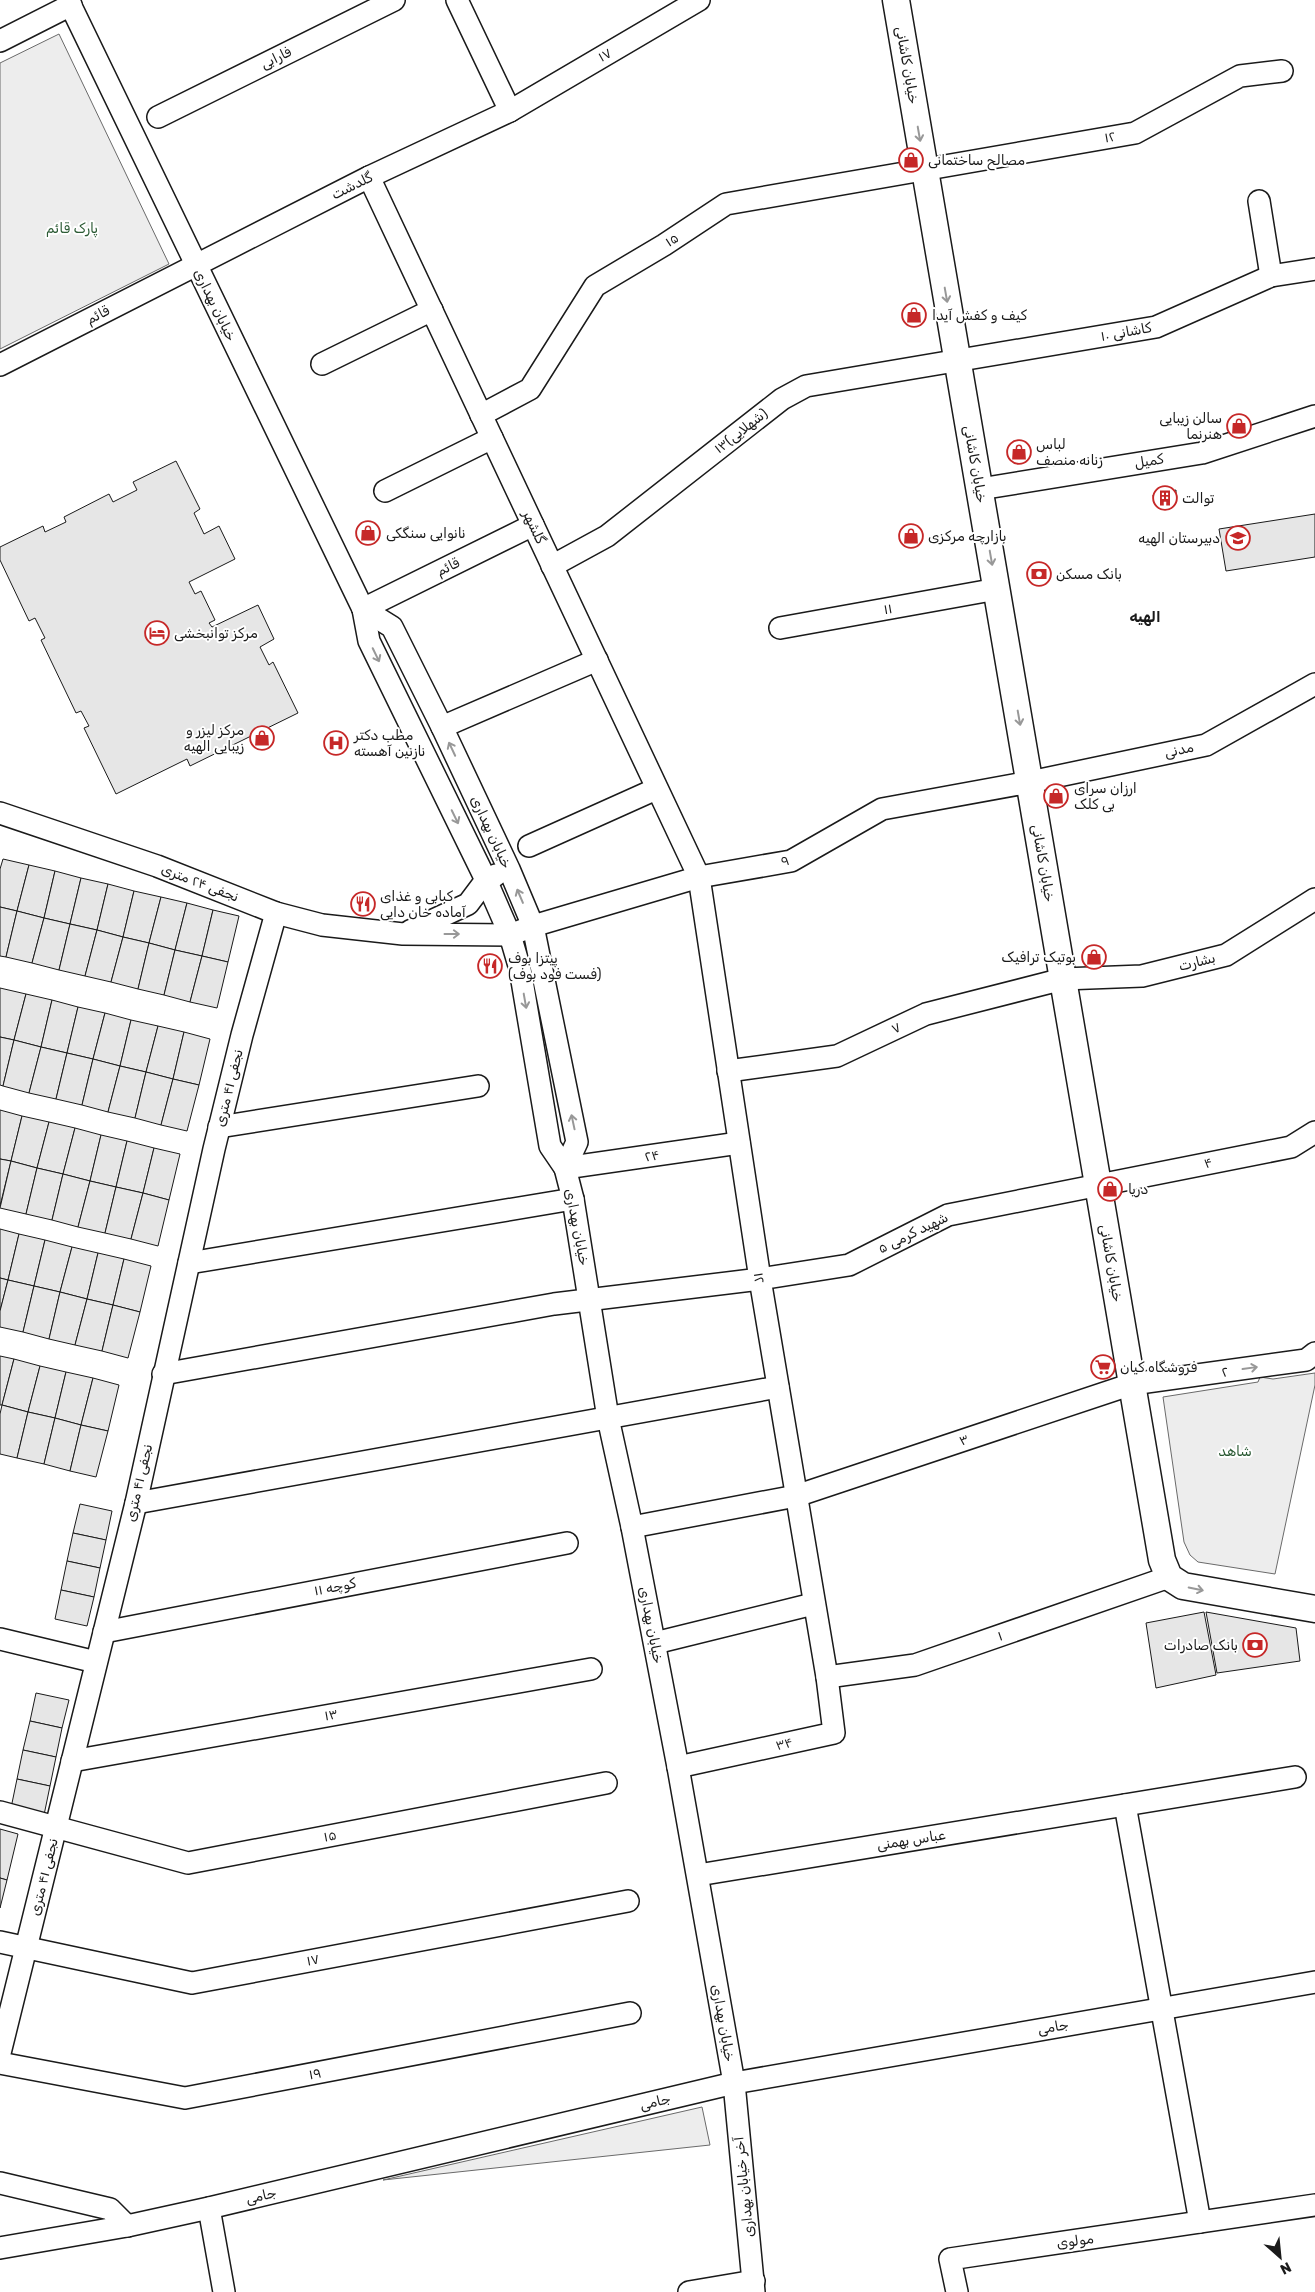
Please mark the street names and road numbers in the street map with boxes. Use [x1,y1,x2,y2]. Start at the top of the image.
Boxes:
street label: خیابان کاشانی [892,25,922,105]
street label: فارابی [258,43,295,73]
street label: ۱۷ [595,44,615,66]
street label: ۱۲ [1103,128,1117,146]
street label: گلدشت [328,168,376,203]
street label: ۱۵ [662,229,682,251]
street label: خیابان بهداری [190,266,240,344]
street label: قائم [83,302,113,328]
street label: کاشانی ۱۰ [1099,319,1153,345]
street label: ۱۳(شهلایی) [711,405,771,457]
street label: خیابان کاشانی [960,424,990,504]
street label: کمیل [1133,450,1166,472]
street label: گلشهر [518,507,549,547]
street label: قائم [433,554,463,580]
street label: ۱۱ [882,600,894,618]
street label: مدنی [1163,739,1195,761]
street label: خیابان بهداری [467,793,515,871]
street label: خیابان کاشانی [1028,823,1058,903]
street label: ۹ [779,852,791,870]
street label: نجفی ۲۴ متری [159,860,241,906]
street label: بشارت [1177,949,1217,975]
street label: ۷ [888,1018,904,1038]
street label: نجفی ۴۱ متری [211,1047,247,1129]
street label: ۲۴ [644,1147,661,1165]
street label: ۴ [1203,1154,1214,1172]
street label: خیابان بهداری [561,1187,593,1267]
street label: ۵ شهید کرمی [875,1209,951,1257]
street label: خیابان کاشانی [1096,1223,1126,1303]
street label: ۱۲ [750,1271,768,1285]
street label: ۲ [1220,1363,1230,1381]
street label: ۳ [957,1431,971,1449]
street label: نجفی ۴۱ متری [122,1442,156,1524]
street label: کوچه ۱۱ [312,1574,358,1599]
street label: خیابان بهداری [635,1585,667,1665]
street label: ۱ [995,1627,1005,1645]
street label: ۱۳ [323,1705,339,1725]
street label: ۳۴ [774,1734,794,1754]
street label: ۱۵ [322,1826,338,1846]
street label: عباس بهمنی [875,1826,947,1854]
street label: نجفی ۴۱ متری [26,1836,62,1918]
street label: ۱۷ [305,1950,321,1970]
street label: خیابان بهداری [708,1983,738,2063]
street label: جامی [1036,2016,1070,2038]
street label: ۱۹ [307,2064,323,2084]
street label: جامی [638,2090,672,2114]
street label: آخر خیابان بهداری [730,2136,758,2238]
street label: جامی [244,2184,278,2208]
street label: مولوی [1055,2230,1095,2252]

